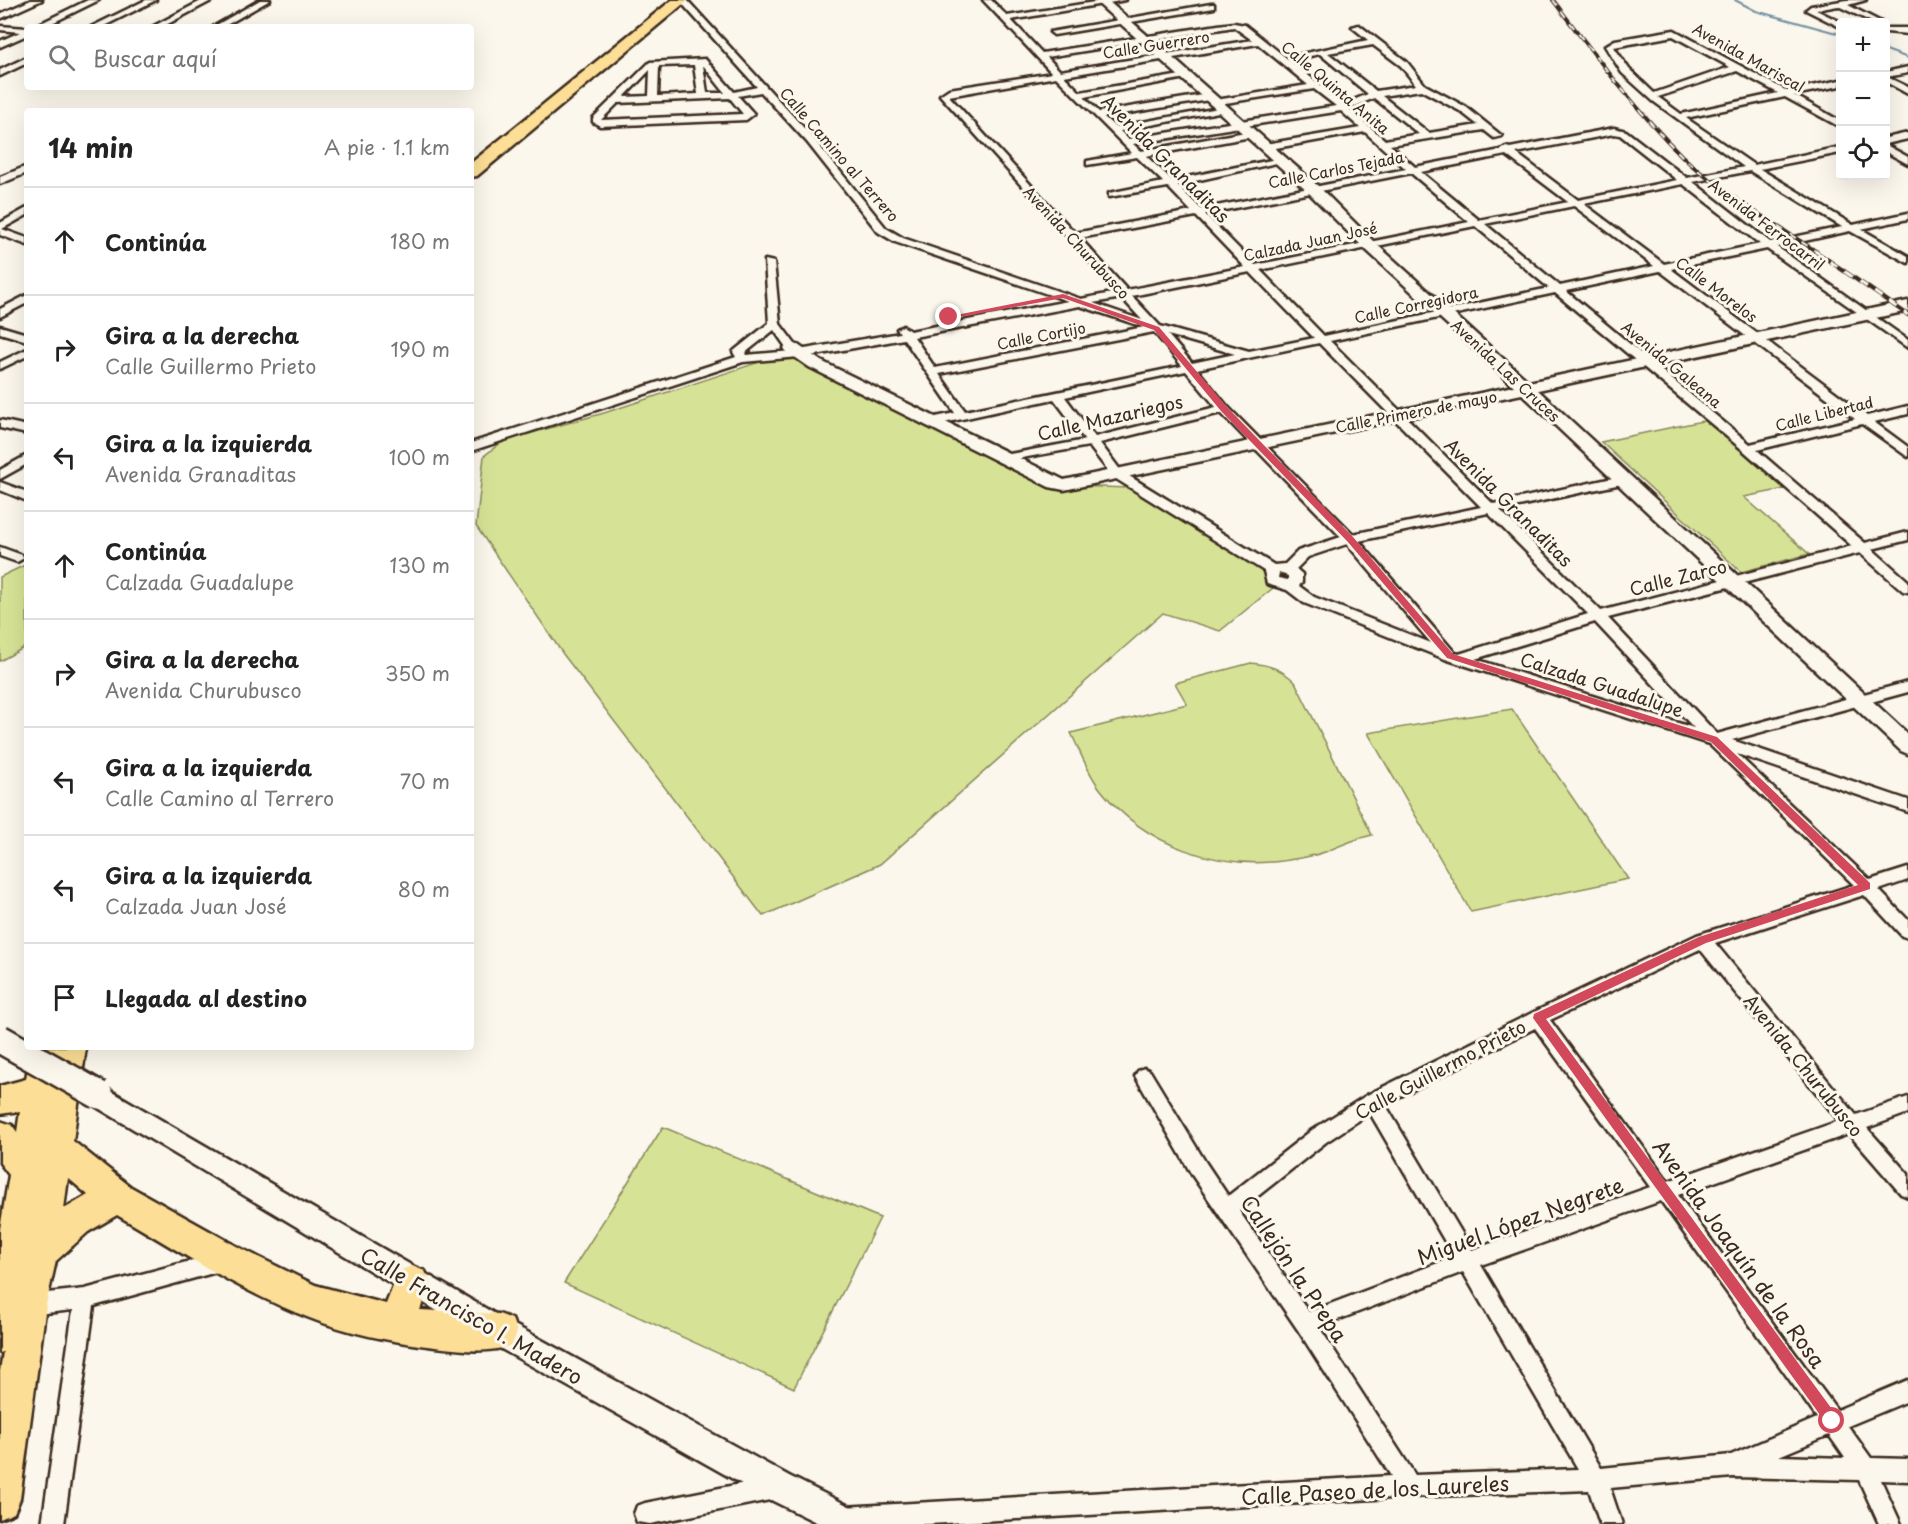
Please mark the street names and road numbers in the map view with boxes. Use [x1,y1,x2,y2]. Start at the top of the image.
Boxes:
street label: Avenida Mariscal [1689,17,1809,97]
street label: Calle Guerrero [1101,24,1211,64]
street label: Calle Quinta Anita [1277,35,1396,140]
street label: Calle Camino al Terrero [775,82,905,226]
street label: Avenida Granaditas [1096,88,1236,228]
street label: Calle Carlos Tejada [1266,144,1406,193]
street label: Avenida Ferrocarril [1704,173,1830,275]
street label: Avenida Churubusco [1018,180,1136,304]
street label: Calzada Juan José [1241,216,1379,266]
street label: Calle Morelos [1671,251,1763,328]
street label: Calle Corregidora [1352,279,1481,328]
street label: Avenida Las Cruces [1446,313,1566,427]
street label: Calle Cortijo [995,315,1087,355]
street label: Avenida Galeana [1617,315,1728,413]
street label: Calle Primero de mayo [1333,384,1499,438]
street label: Calle Mazariegos [1035,387,1185,447]
street label: Calle Libertad [1773,390,1875,436]
street label: Avenida Granaditas [1439,432,1579,572]
street label: Calle Zarco [1626,552,1730,602]
street label: Calzada Guadalupe [1517,645,1687,723]
street label: Avenida Churubusco [1738,988,1870,1142]
street label: Calle Guillermo Prieto [1350,1012,1530,1126]
street label: Avenida Joaquín de la Rosa [1646,1132,1834,1374]
street label: Miguel López Negrete [1412,1168,1628,1272]
street label: Callejón la Prepa [1234,1188,1356,1348]
street label: Calle Francisco I. Madero [355,1238,589,1392]
street label: Calle Paseo de los Laureles [1240,1466,1510,1512]

